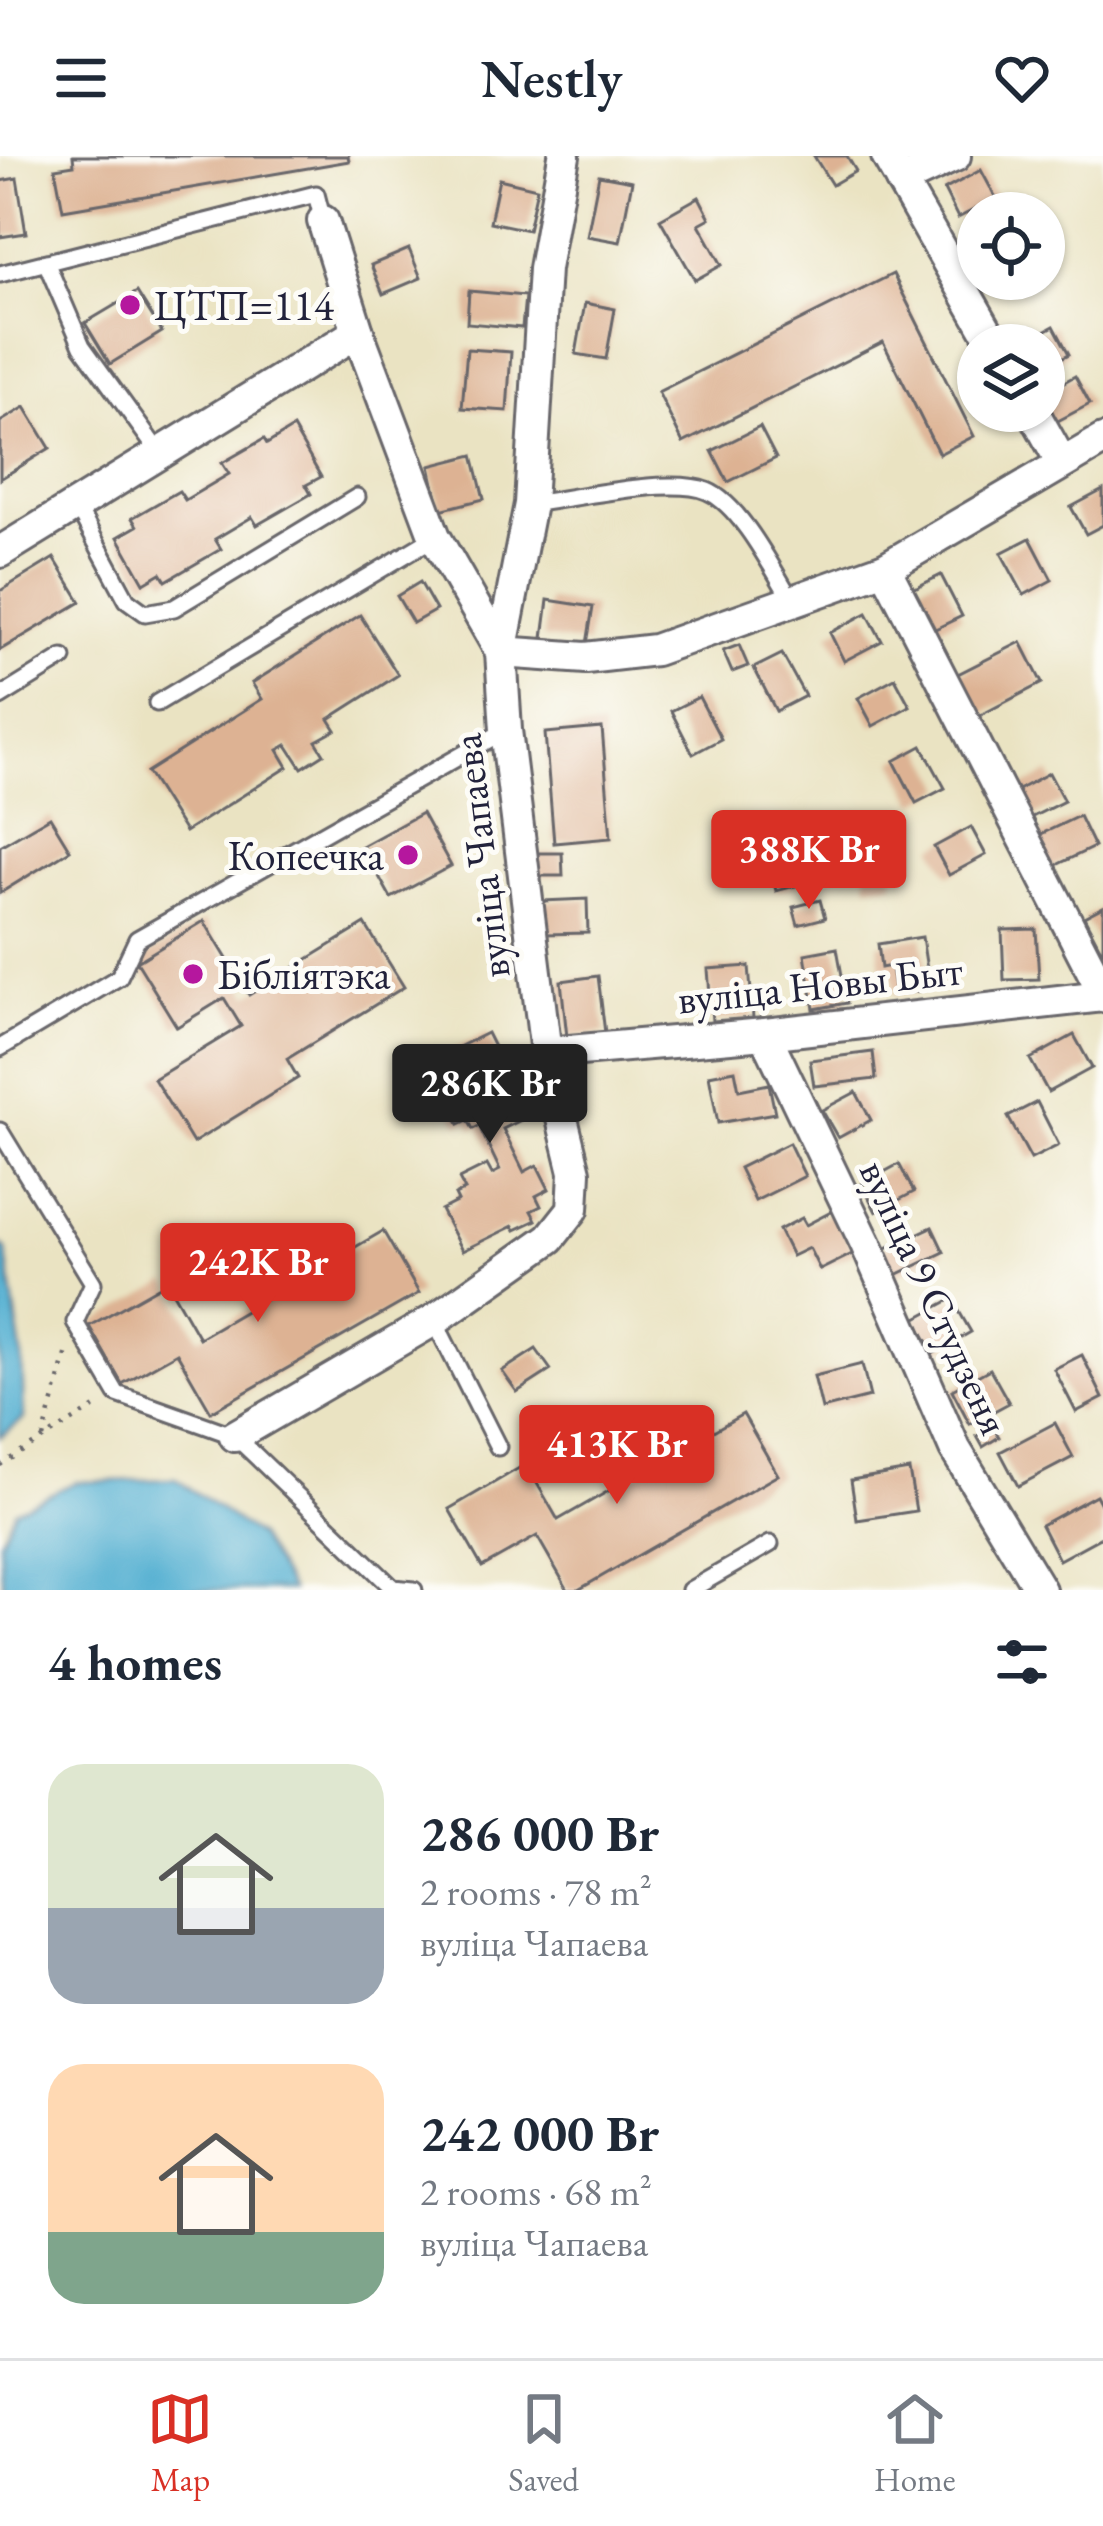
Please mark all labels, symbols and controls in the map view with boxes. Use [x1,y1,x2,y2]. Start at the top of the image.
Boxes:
text: Nestly [481,43,622,113]
icon: menu [48,45,114,111]
icon: heart [989,45,1055,111]
map controls [957,192,1065,432]
button: locate [957,192,1065,300]
place label: ЦТП=114 [154,278,335,333]
marker: ЦТП=114 [117,292,143,318]
button: layers [957,324,1065,432]
street label: вуліца Чапаева [438,730,523,981]
pin: 388K Br [698,810,920,912]
text: 388K Br [738,823,880,874]
place label: Копеечка [228,828,384,883]
marker: Копеечка [395,842,421,868]
street label: вуліца Новы Быт [675,942,965,1027]
place label: Бібліятэка [217,947,391,1002]
marker: Бібліятэка [180,961,206,987]
pin: 286K Br [379,1044,601,1146]
text: 286K Br [419,1057,561,1108]
street label: вуліца 9 Студзеня [847,1151,1022,1443]
pin: 242K Br [147,1223,369,1325]
text: 242K Br [187,1236,329,1287]
pin: 413K Br [506,1405,728,1507]
text: 413K Br [546,1418,688,1469]
text: 4 homes [48,1629,222,1695]
icon: filters [989,1629,1055,1695]
text: 286 000 Br [420,1800,659,1866]
icon: home [144,1812,288,1956]
text: 2 rooms · 78 m² [420,1866,652,1917]
text: вуліца Чапаева [420,1917,648,1968]
text: 242 000 Br [420,2100,659,2166]
icon: home [144,2112,288,2256]
text: 2 rooms · 68 m² [420,2166,652,2217]
text: вуліца Чапаева [420,2217,648,2268]
tab: Map [147,2386,213,2501]
tab: Saved [508,2386,579,2501]
tab: Home [874,2386,956,2501]

